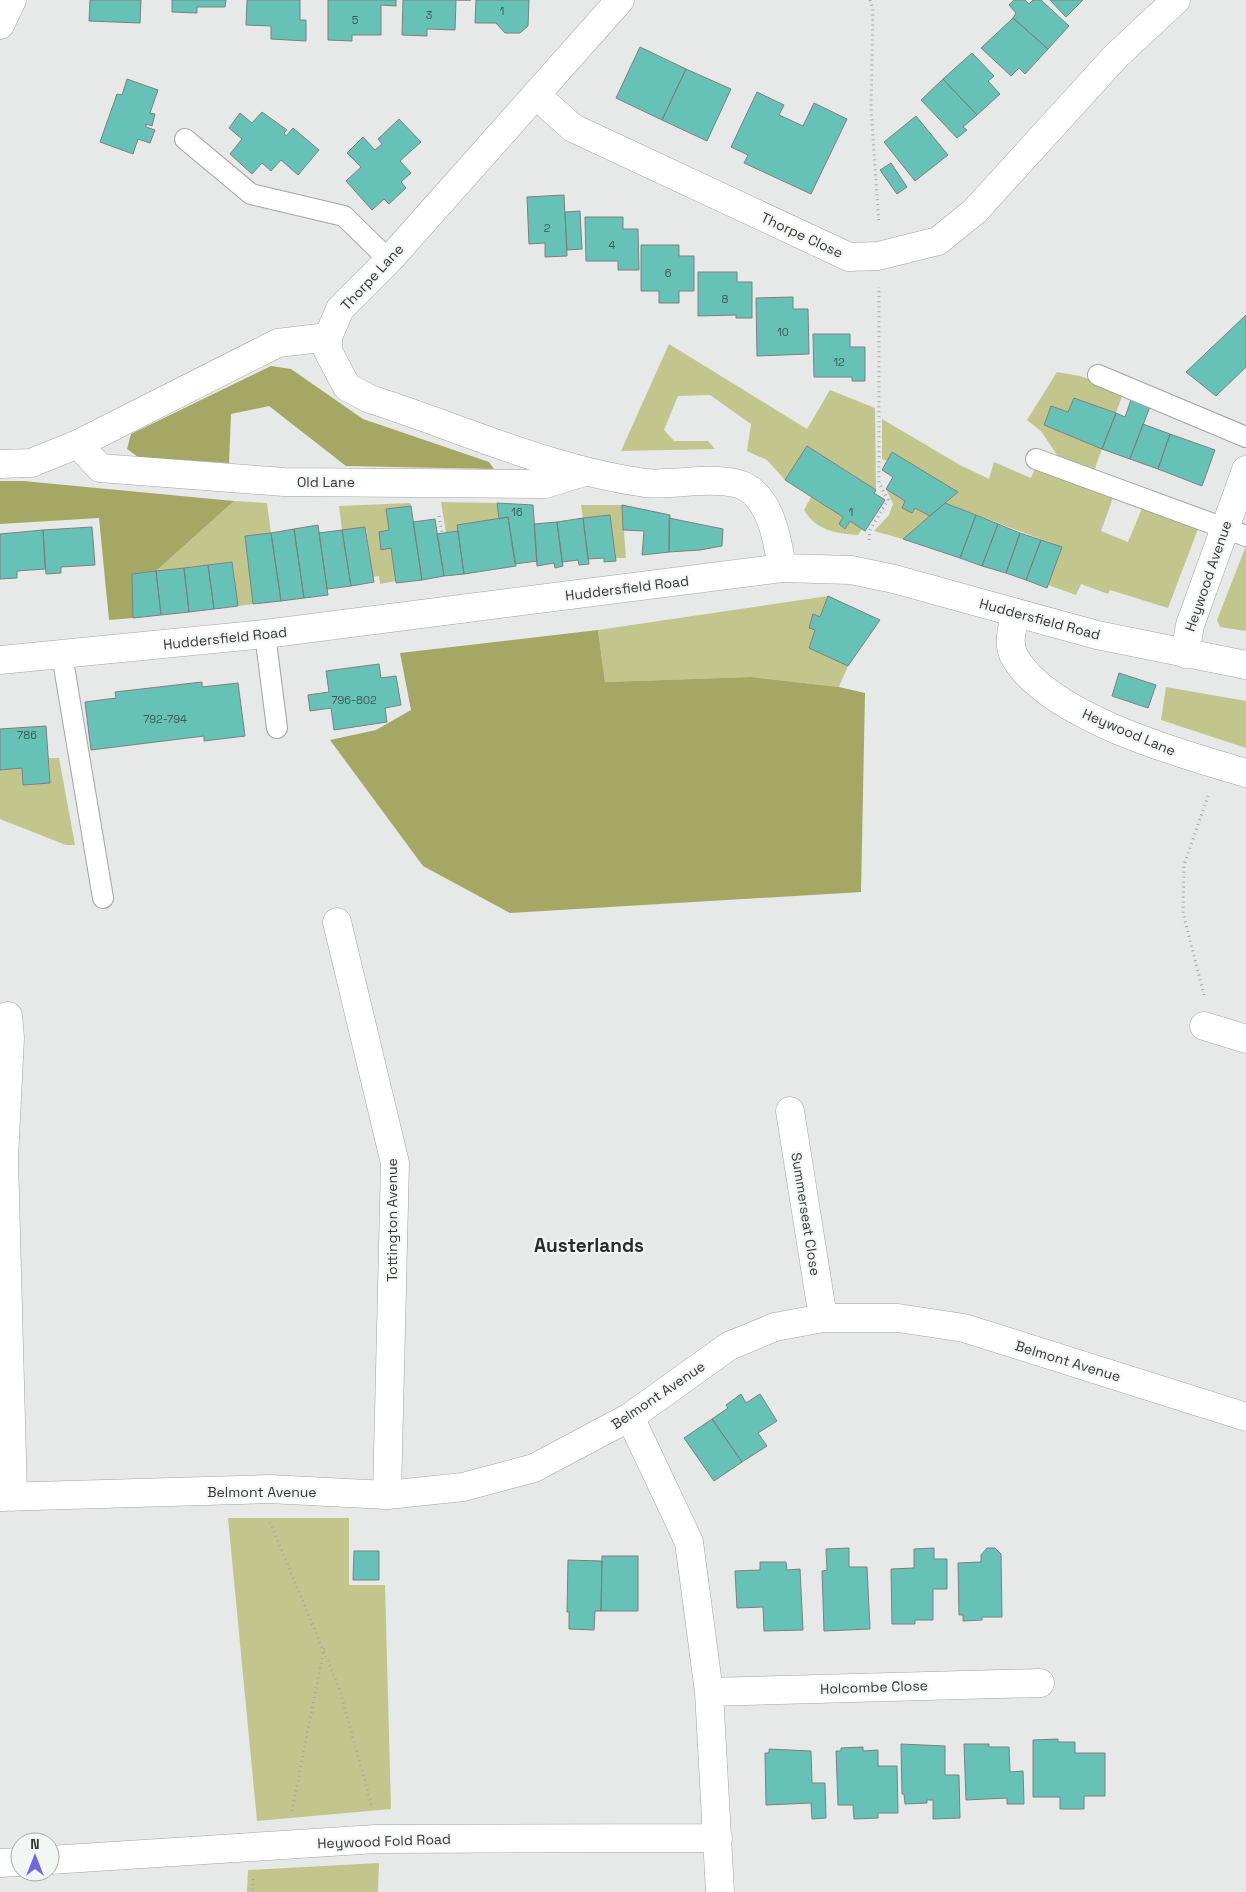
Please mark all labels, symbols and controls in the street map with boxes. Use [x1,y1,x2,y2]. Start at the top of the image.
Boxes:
house number: 1 [500,4,504,18]
house number: 3 [426,8,433,22]
house number: 5 [352,13,359,27]
street label: Thorpe Close [758,208,846,262]
house number: 2 [544,221,551,235]
house number: 4 [609,238,616,252]
street label: Thorpe Lane [337,240,407,314]
house number: 6 [665,266,672,280]
house number: 8 [722,292,729,306]
house number: 10 [777,325,789,339]
house number: 12 [833,355,845,369]
street label: Old Lane [297,473,355,491]
house number: 16 [511,505,523,519]
house number: 1 [849,505,853,519]
street label: Heywood Avenue [1181,518,1235,634]
street label: Huddersfield Road [564,571,690,605]
street label: Huddersfield Road [978,594,1102,644]
street label: Huddersfield Road [162,623,288,653]
house number: 796-802 [331,693,377,707]
street label: Heywood Lane [1080,704,1178,760]
house number: 792-794 [143,712,187,726]
house number: 786 [17,728,37,742]
street label: Summerseat Close [787,1151,825,1277]
street label: Tottington Avenue [383,1158,401,1282]
district label: Austerlands [534,1233,644,1258]
street label: Belmont Avenue [1013,1336,1123,1386]
street label: Belmont Avenue [608,1357,708,1433]
street label: Belmont Avenue [207,1483,317,1501]
street label: Holcombe Close [820,1676,928,1698]
street label: Heywood Fold Road [317,1830,451,1852]
north arrow [10,1832,60,1882]
text: N [30,1835,40,1853]

